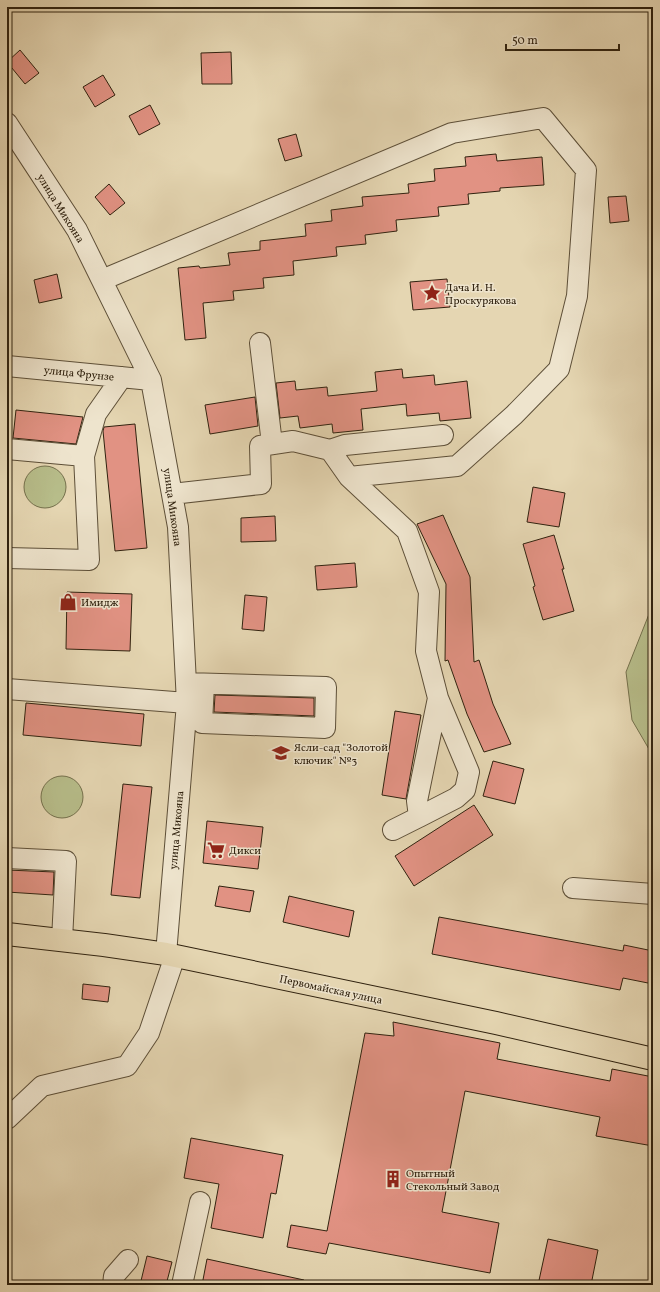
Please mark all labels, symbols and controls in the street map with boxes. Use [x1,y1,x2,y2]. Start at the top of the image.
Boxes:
scale bar [506,26,619,52]
text: 50 m [512,33,538,49]
street label: улица Микояна [32,171,87,247]
place label: Дача И. Н. Проскурякова [445,281,517,309]
place icon: Дача И. Н. Проскурякова [422,283,442,303]
street label: улица Фрунзе [43,363,115,386]
street label: улица Микояна [159,467,185,548]
shop icon: Имидж [58,592,78,612]
place label: Имидж [81,596,119,611]
place label: Ясли-сад "Золотой ключик" №3 [294,741,388,769]
school or university icon: Ясли-сад "Золотой ключик" №3 [271,743,291,763]
street label: улица Микояна [167,790,188,870]
supermarket icon: Дикси [206,840,226,860]
place label: Дикси [229,844,261,859]
street label: Первомайская улица [278,972,384,1009]
place label: Опытный Стекольный Завод [406,1167,500,1195]
building icon: Опытный Стекольный Завод [383,1169,403,1189]

